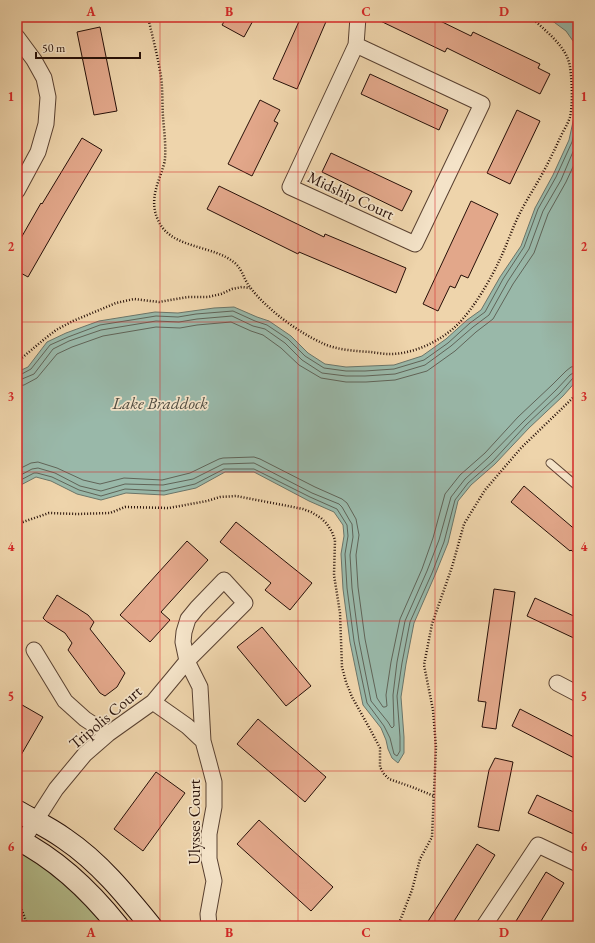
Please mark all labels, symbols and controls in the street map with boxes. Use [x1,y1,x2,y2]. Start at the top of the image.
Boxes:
text: A [85,3,96,20]
text: B [225,3,233,20]
text: C [361,3,371,20]
text: D [499,3,509,20]
scale bar [36,34,140,60]
text: 50 m [42,40,66,56]
text: 1 [8,88,15,105]
text: 1 [581,88,588,105]
street label: Midship Court [304,166,398,225]
text: 2 [8,238,15,255]
text: 2 [581,238,588,255]
text: 3 [8,388,15,405]
text: 3 [581,388,588,405]
water label: Lake Braddock [111,392,208,414]
text: 4 [8,538,15,555]
text: 4 [581,538,588,555]
street label: Tripolis Court [65,681,146,754]
text: 5 [8,688,14,705]
text: 5 [581,688,587,705]
street label: Ulysses Court [184,779,205,865]
text: 6 [8,838,15,855]
text: 6 [581,838,588,855]
text: A [85,924,96,941]
text: B [225,924,233,941]
text: C [361,924,371,941]
text: D [499,924,509,941]

